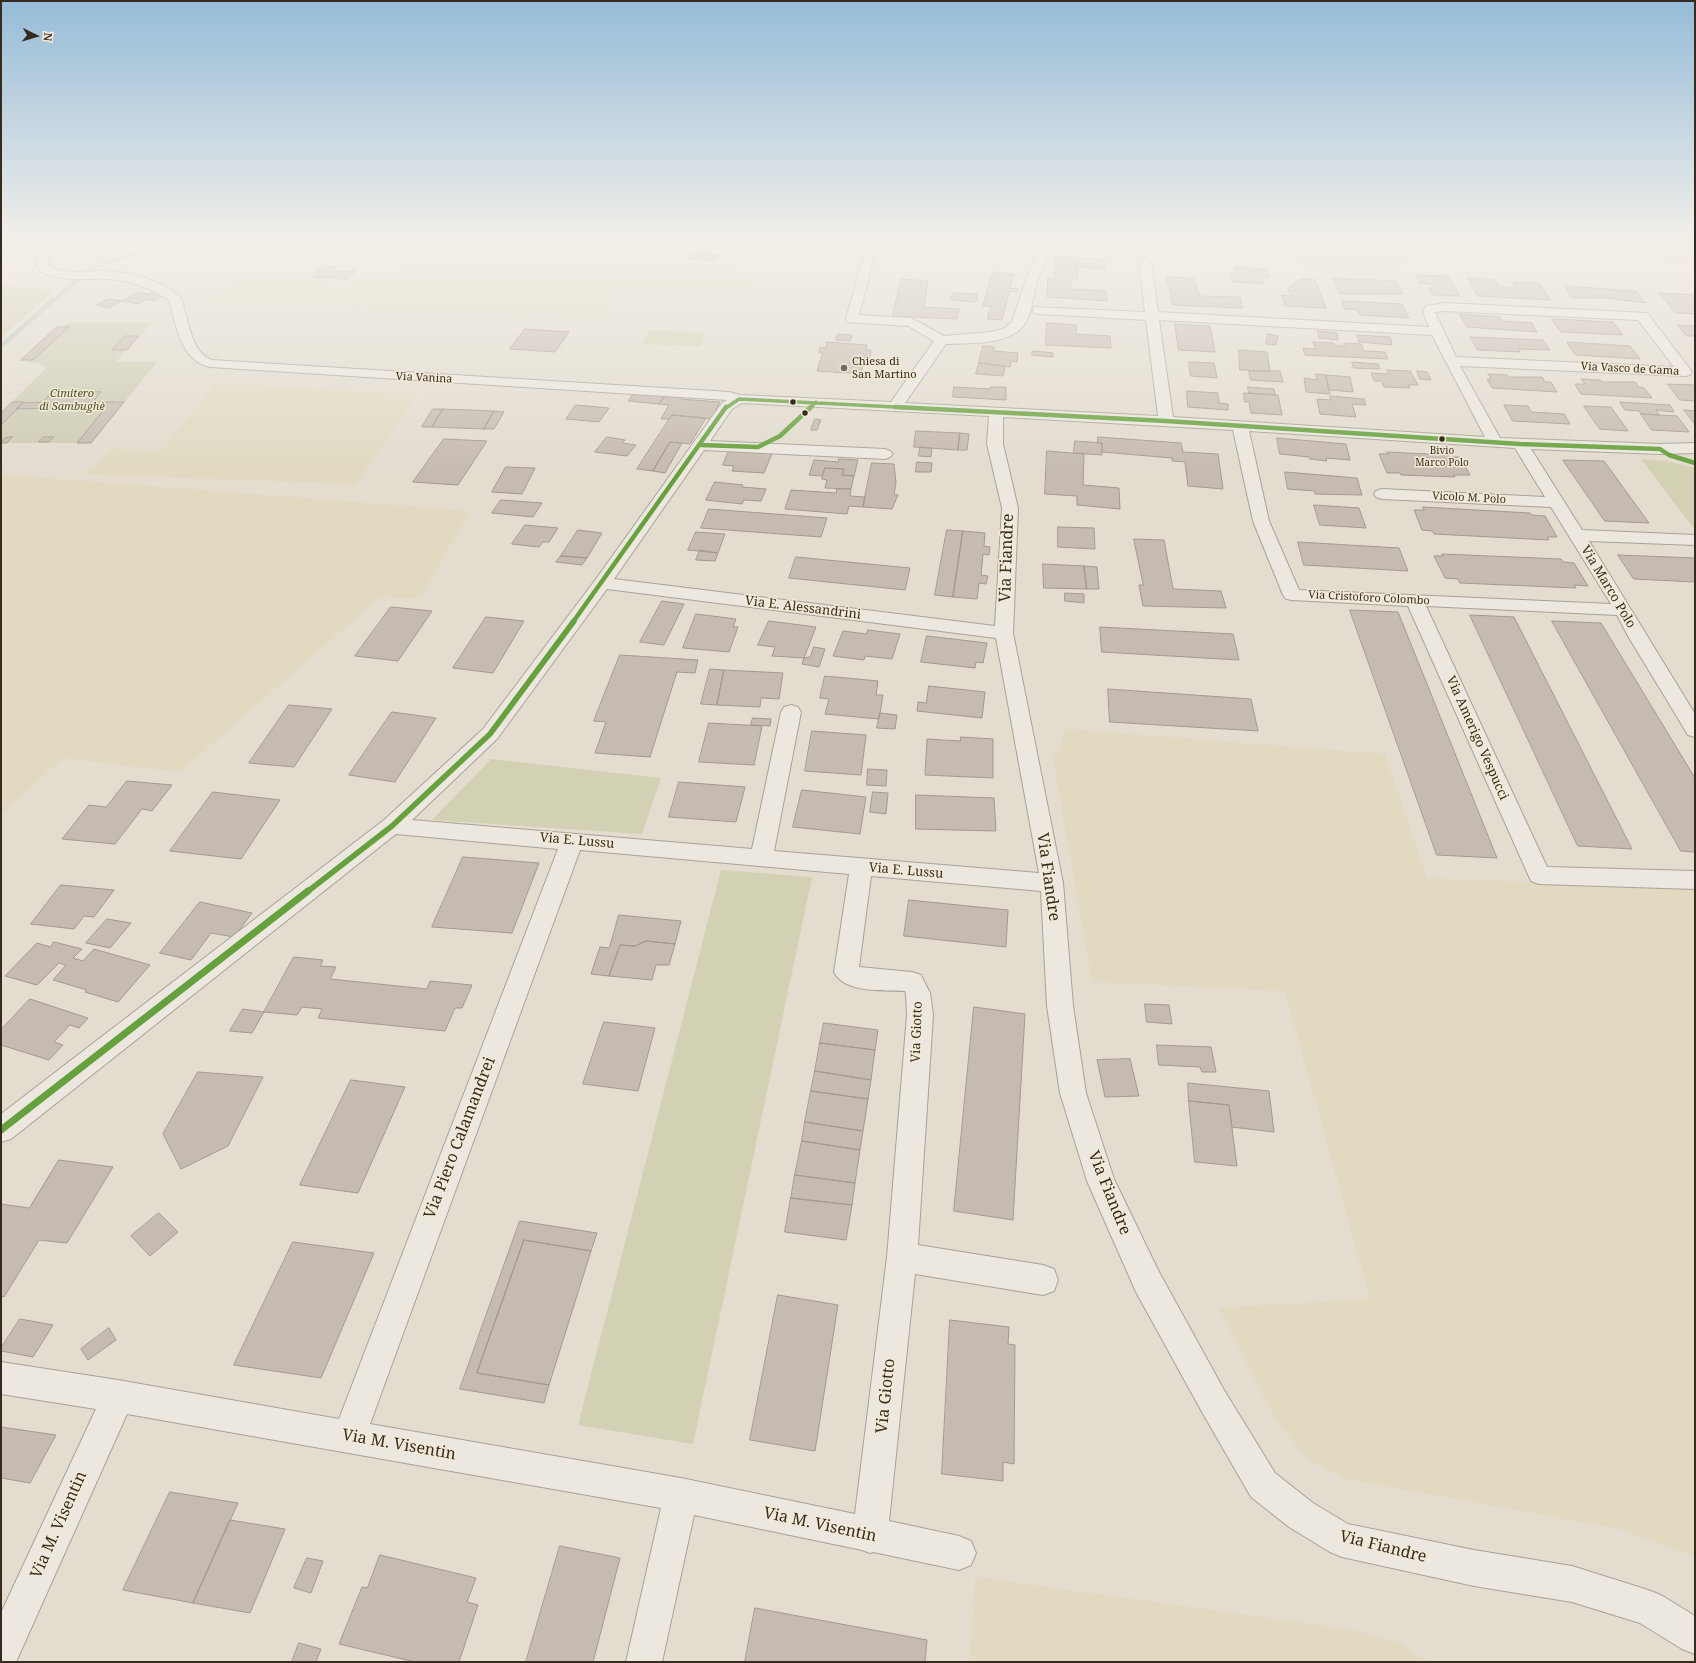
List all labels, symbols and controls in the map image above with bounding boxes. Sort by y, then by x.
north arrow [16,16,56,56]
text: N [41,32,56,42]
place label: Chiesa di San Martino [852,355,917,381]
street label: Via Vasco de Gama [1580,360,1680,378]
marker: Chiesa di San Martino [839,363,849,373]
street label: Via Vanina [395,370,453,386]
park label: Cimitero di Sambughè [39,387,105,413]
unlabelled marker [788,397,798,407]
unlabelled marker [800,408,810,418]
marker: Bivio Marco Polo [1437,434,1447,444]
place label: Bivio Marco Polo [1415,445,1469,468]
street label: Vicolo M. Polo [1432,489,1506,507]
street label: Via Fiandre [996,513,1018,603]
street label: Via Marco Polo [1577,543,1639,631]
street label: Via Cristoforo Colombo [1308,588,1430,608]
street label: Via E. Alessandrini [744,593,862,623]
street label: Via Amerigo Vespucci [1443,674,1511,802]
street label: Via E. Lussu [539,830,615,852]
street label: Via Fiandre [1032,832,1064,922]
street label: Via E. Lussu [868,860,944,882]
street label: Via Giotto [908,1001,926,1063]
street label: Via Piero Calamandrei [420,1054,500,1222]
street label: Via Fiandre [1083,1148,1135,1238]
street label: Via Giotto [873,1358,899,1434]
street label: Via M. Visentin [341,1426,457,1464]
street label: Via M. Visentin [27,1468,91,1582]
street label: Via M. Visentin [762,1504,878,1546]
street label: Via Fiandre [1338,1527,1428,1567]

